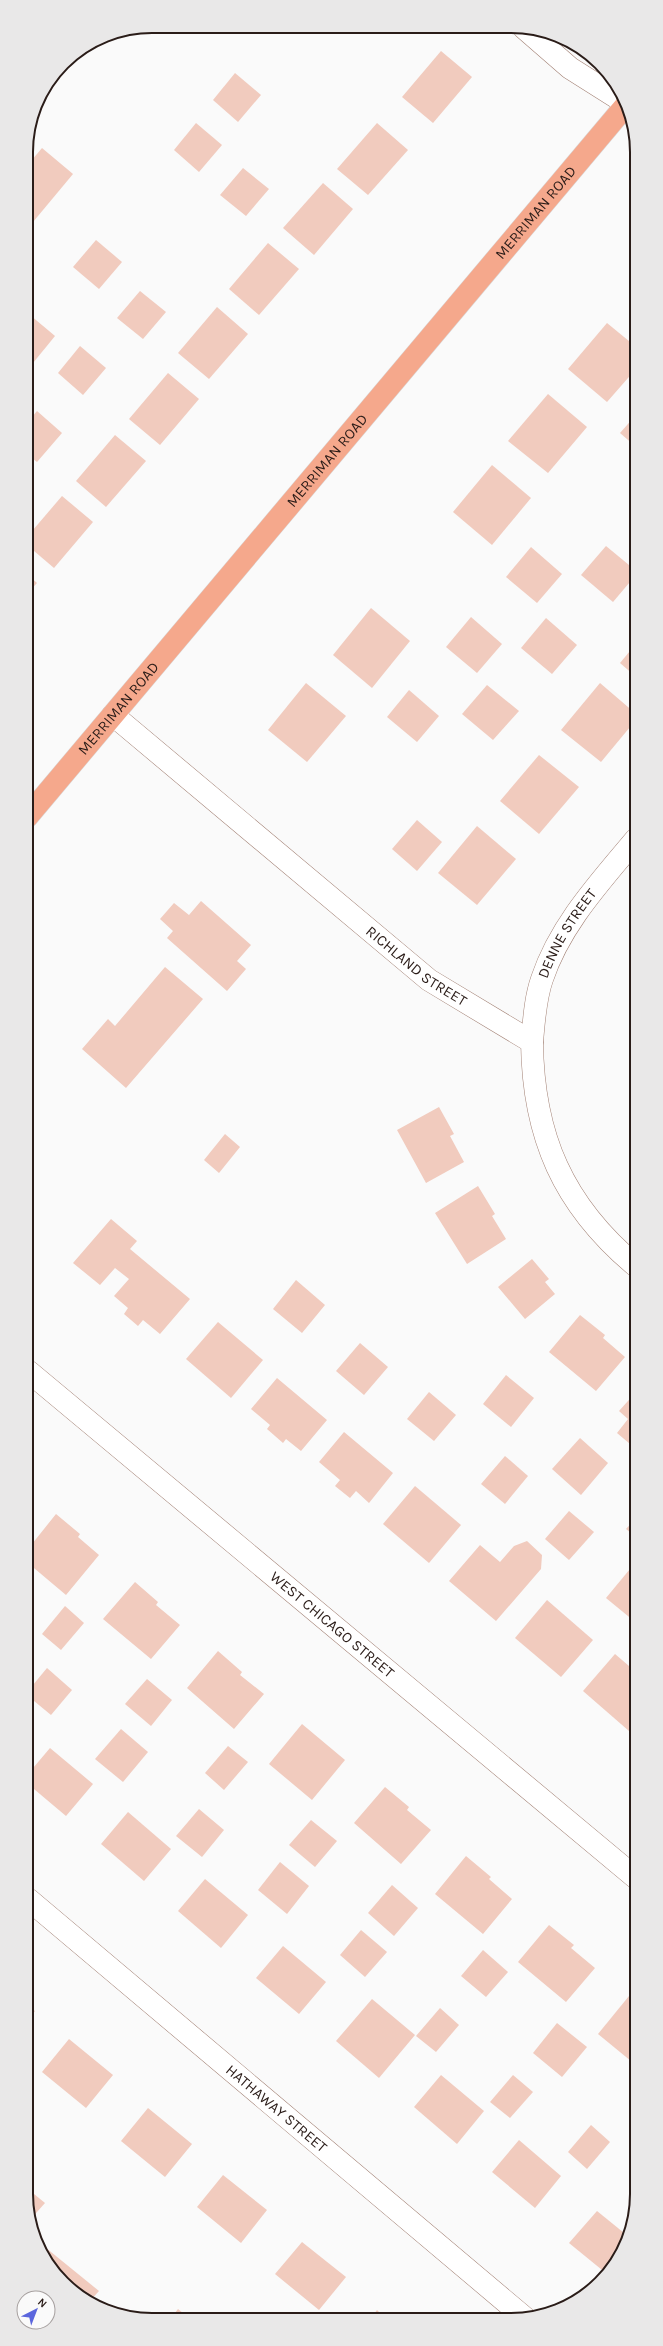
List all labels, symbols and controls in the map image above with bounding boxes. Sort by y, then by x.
street label: MERRIMAN ROAD [491,162,580,263]
street label: MERRIMAN ROAD [283,410,371,511]
street label: MERRIMAN ROAD [74,658,163,759]
street label: DENNE STREET [534,885,600,981]
street label: RICHLAND STREET [362,922,471,1010]
street label: WEST CHICAGO STREET [266,1568,398,1682]
street label: HATHAWAY STREET [222,2061,331,2157]
north arrow [16,2290,56,2330]
text: N [35,2295,50,2310]

